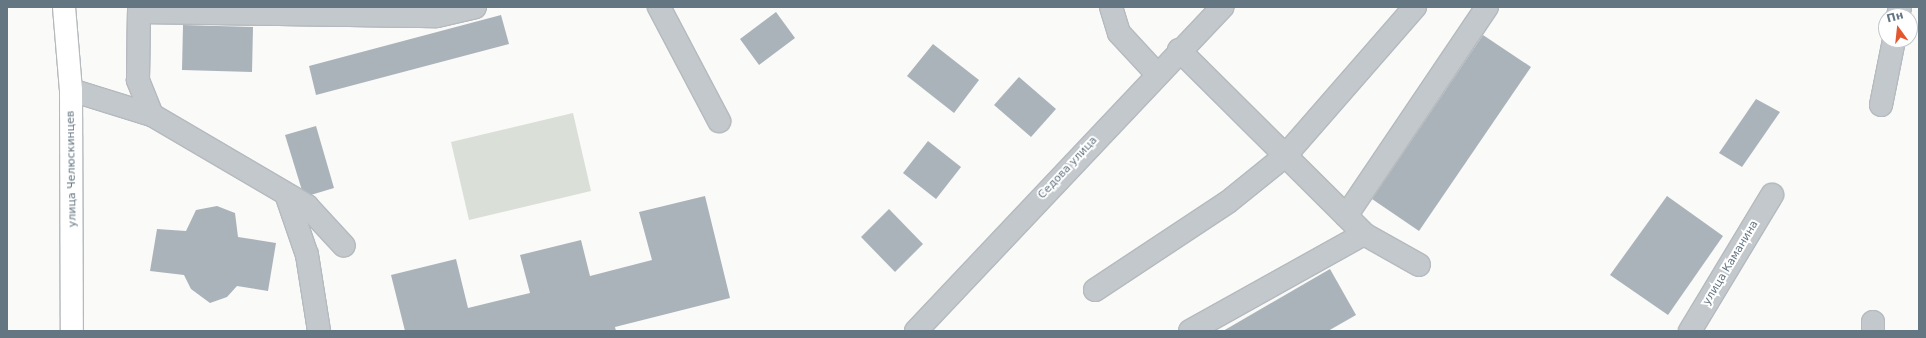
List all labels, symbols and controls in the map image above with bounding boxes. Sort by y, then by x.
north arrow [1878,8,1918,48]
text: Пн [1885,8,1905,25]
street label: улица Челюскинцев [64,111,80,227]
street label: Седова улица [1036,134,1100,202]
street label: улица Каманина [1701,218,1761,308]

